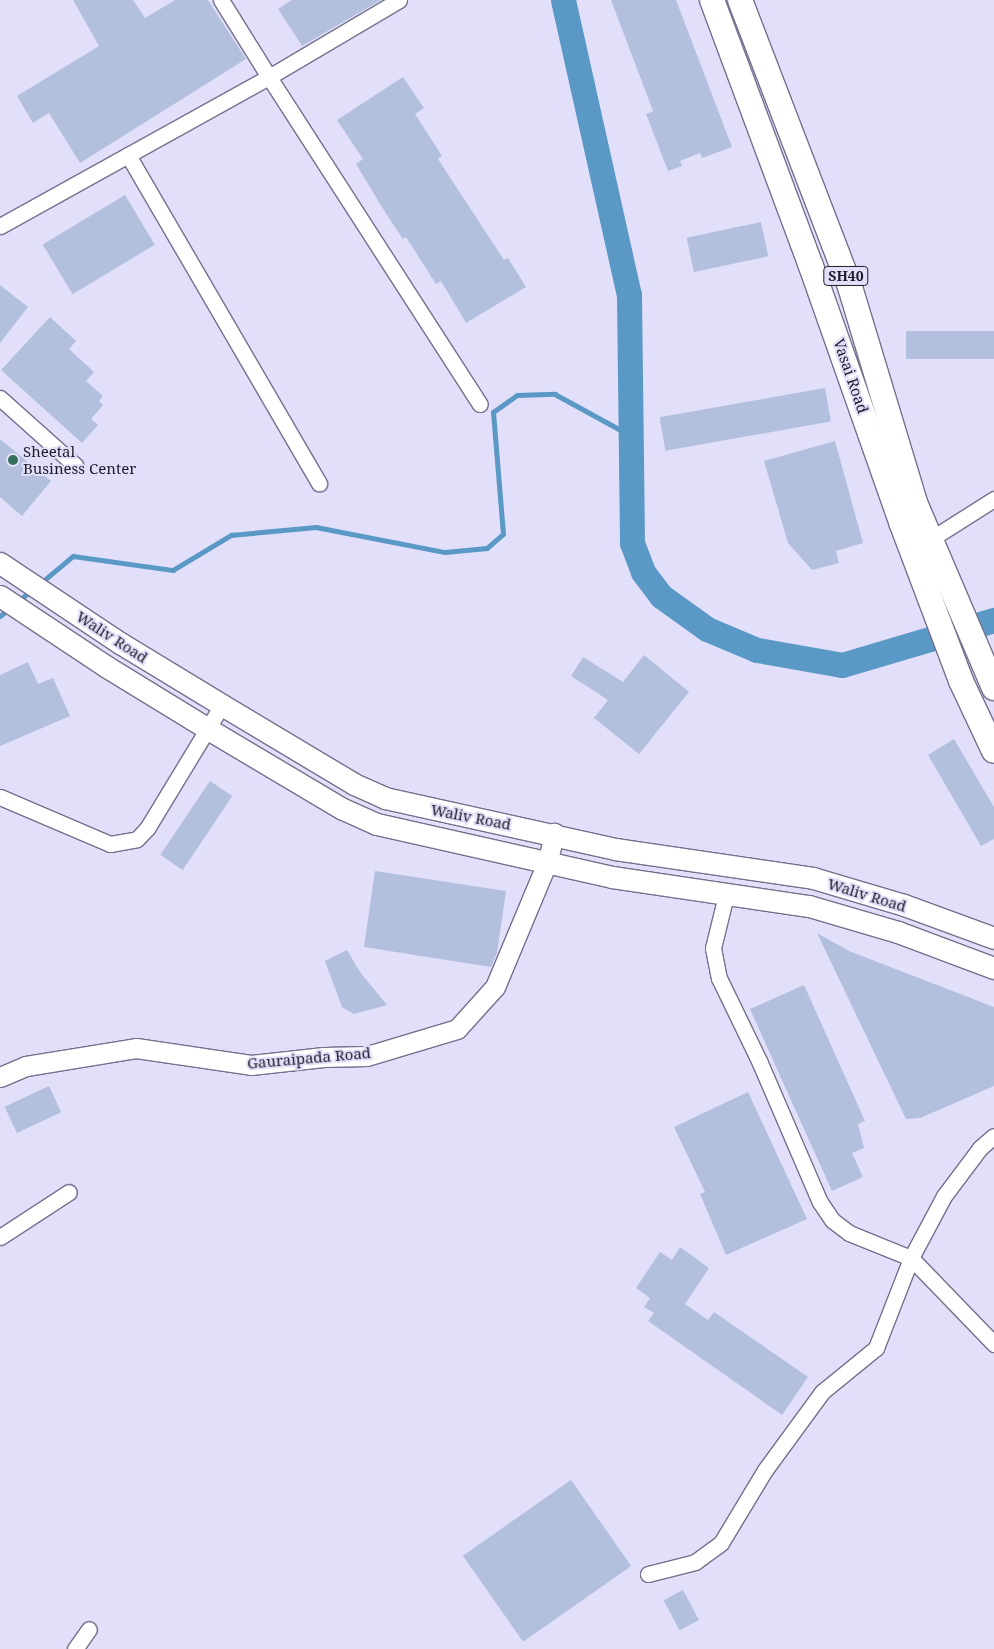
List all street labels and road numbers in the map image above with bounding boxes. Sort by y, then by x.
road number: SH40 [822,264,870,288]
street label: Vasai Road [830,336,872,416]
street label: Waliv Road [73,607,151,667]
street label: Waliv Road [429,800,513,834]
street label: Waliv Road [826,875,908,915]
street label: Gauraipada Road [246,1044,372,1072]

